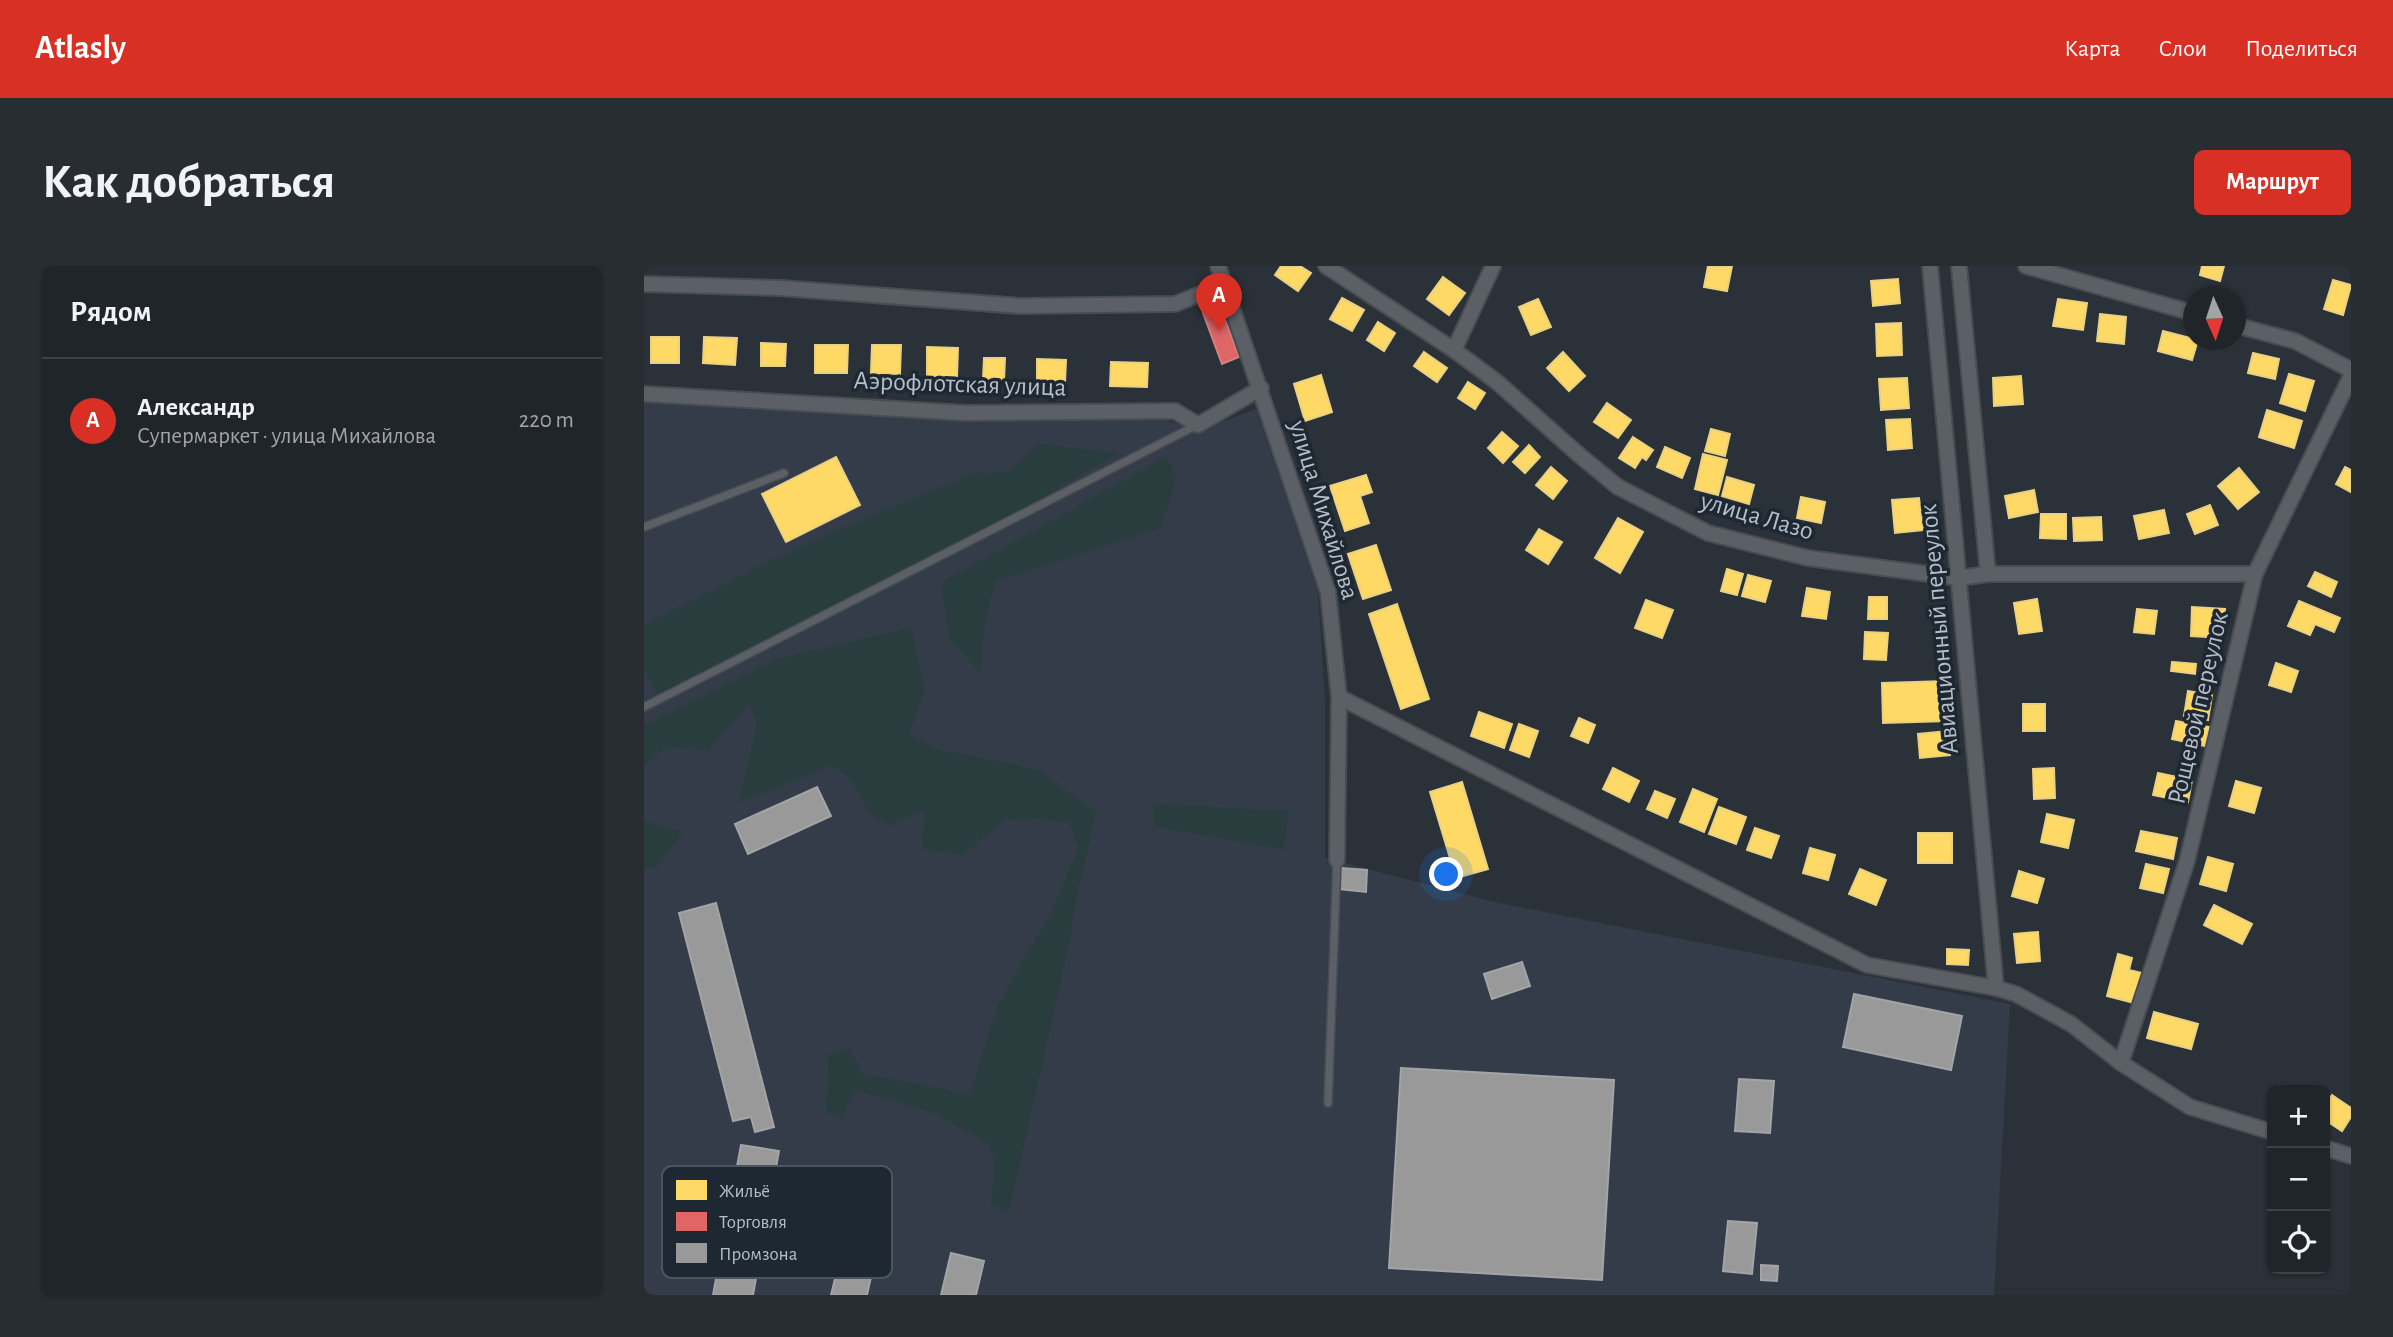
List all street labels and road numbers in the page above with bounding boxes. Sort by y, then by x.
street label: Аэрофлотская улица [853,367,1067,401]
street label: улица Михайлова [1284,416,1364,603]
street label: улица Лазо [1697,487,1816,544]
street label: Авиационный переулок [1915,503,1963,755]
street label: Рощевой переулок [2163,609,2233,807]

